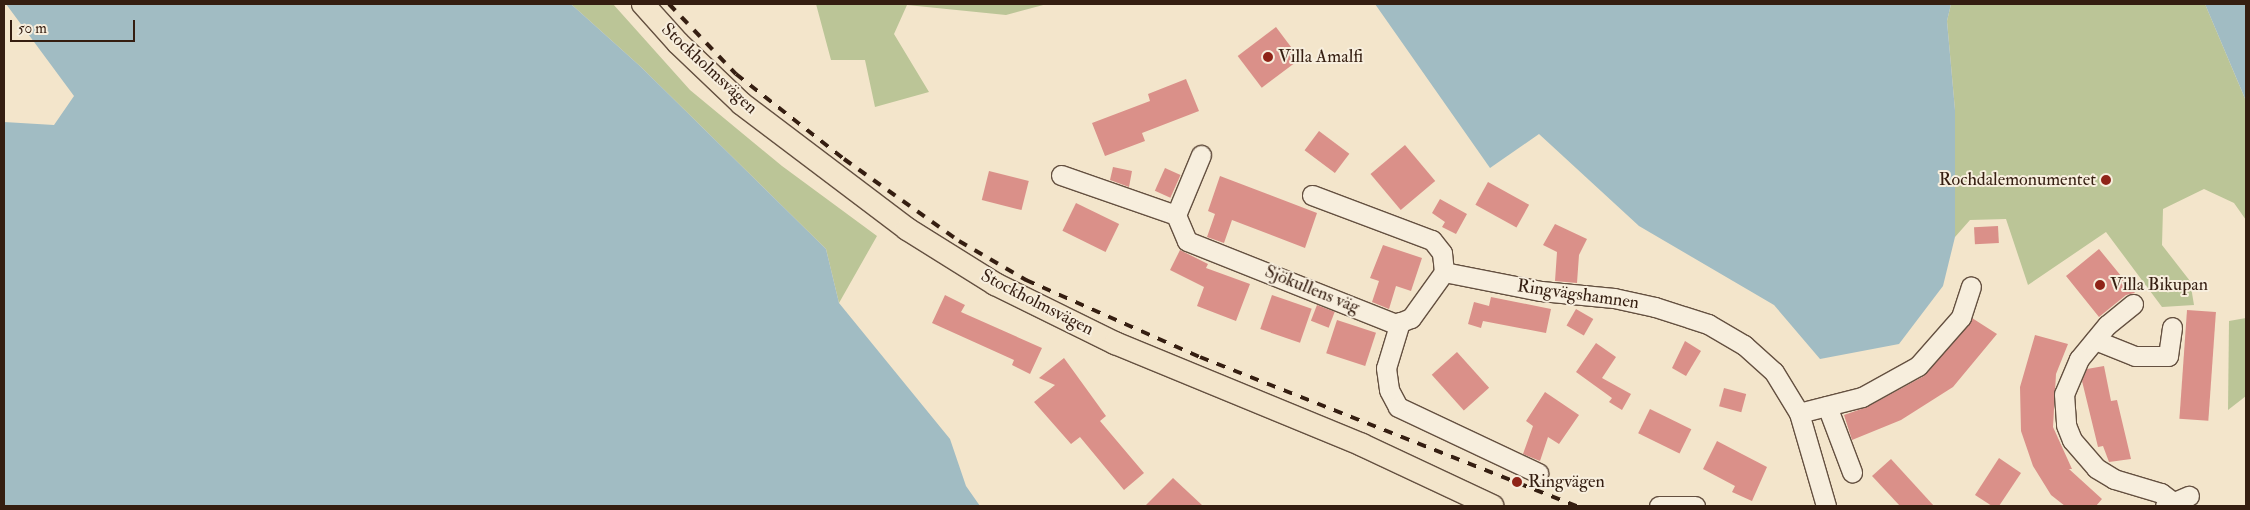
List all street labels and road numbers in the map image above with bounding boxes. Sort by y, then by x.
street label: Stockholmsvägen [656,19,762,119]
street label: Sjökullens väg [1261,261,1363,319]
street label: Stockholmsvägen [977,265,1097,341]
street label: Ringvägshamnen [1516,276,1640,314]

